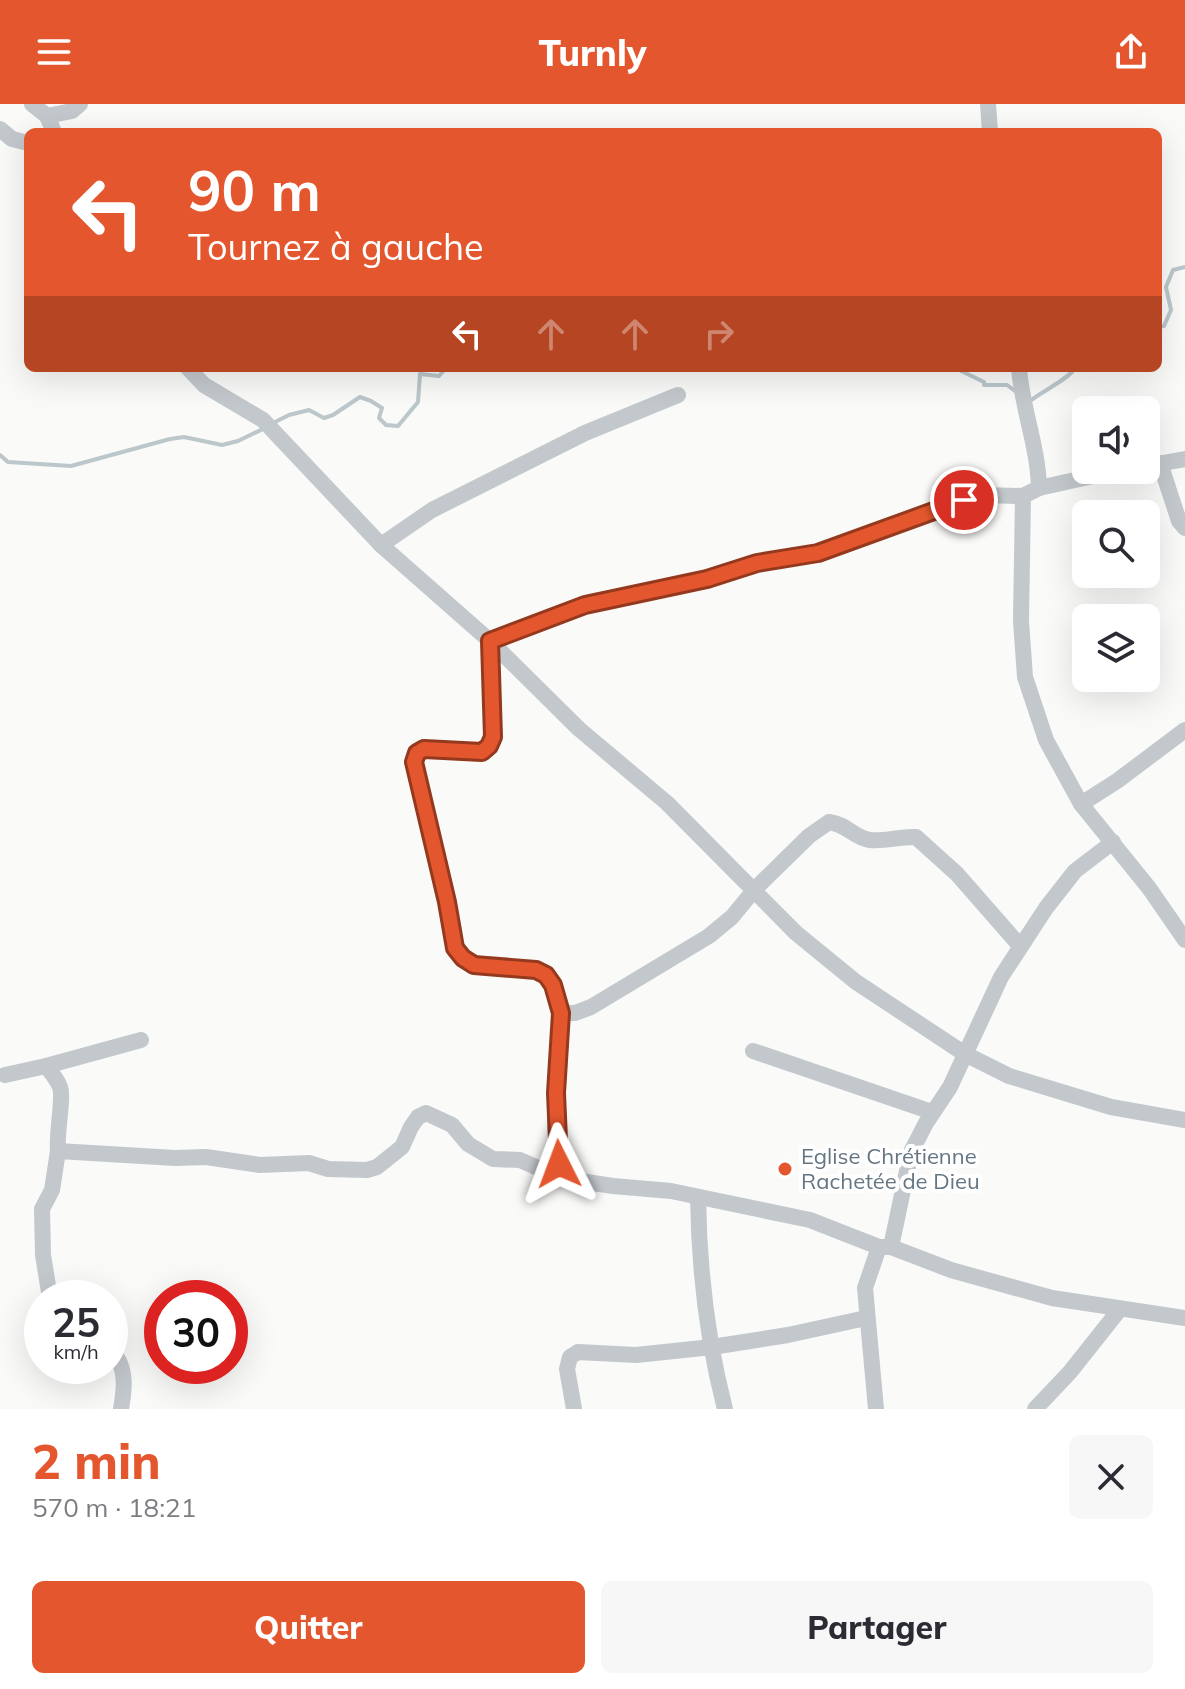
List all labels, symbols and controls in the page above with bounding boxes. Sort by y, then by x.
icon: menu [32,30,76,74]
text: Turnly [538,30,647,75]
icon: share [1109,30,1153,74]
text: 90 m [188,155,321,225]
icon: left [56,160,160,264]
text: Tournez à gauche [188,224,484,269]
icon: left [445,312,489,356]
icon: ahead [529,312,573,356]
icon: ahead [613,312,657,356]
icon: right [697,312,741,356]
map controls [1072,396,1160,692]
button: sound [1072,396,1160,484]
pin [930,466,998,534]
icon: arrive [942,478,986,522]
button: search [1072,500,1160,588]
button: layers [1072,604,1160,692]
position arrow [517,1122,601,1206]
place label: Eglise Chrétienne Rachetée de Dieu [801,1142,980,1195]
marker: Eglise Chrétienne Rachetée de Dieu [776,1160,794,1178]
speed limit sign: 30 [144,1280,248,1384]
text: 25 [52,1297,100,1347]
text: km/h [53,1339,99,1364]
text: 2 min [32,1431,161,1491]
button: close [1069,1435,1153,1519]
text: 570 m · 18:21 [32,1491,196,1524]
button: Quitter [32,1581,585,1673]
button: Partager [601,1581,1153,1673]

